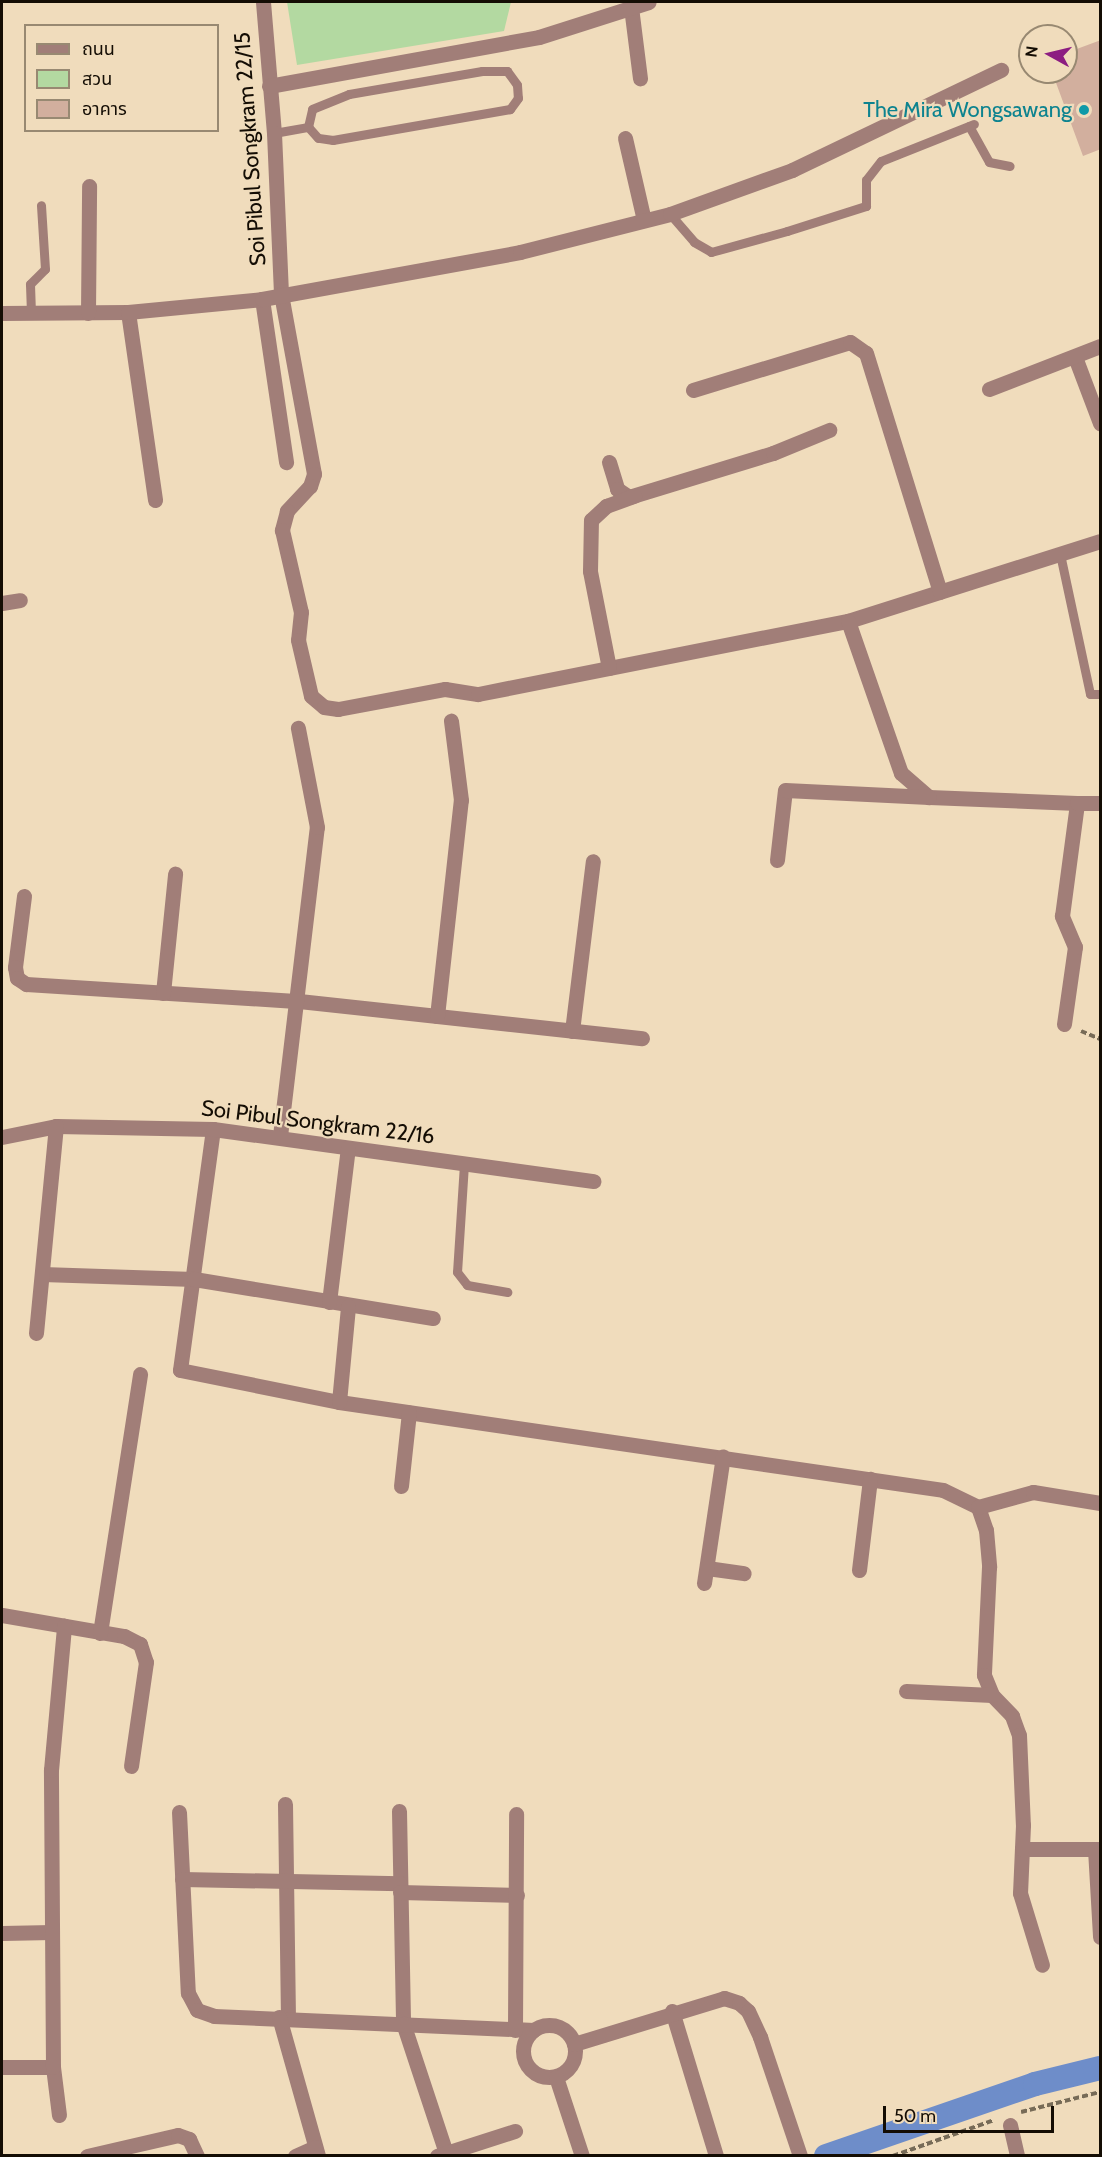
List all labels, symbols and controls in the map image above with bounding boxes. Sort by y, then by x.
legend [24,24,219,132]
north arrow [1018,24,1078,84]
street label: Soi Pibul Songkram 22/15 [229,31,271,267]
text: ถนน [82,38,115,60]
text: N [1021,45,1042,59]
text: สวน [82,68,112,90]
place label: The Mira Wongsawang [863,97,1072,123]
text: อาคาร [82,98,127,120]
marker: The Mira Wongsawang [1077,103,1091,117]
street label: Soi Pibul Songkram 22/16 [200,1095,436,1149]
scale bar [886,2094,1057,2132]
text: 50 m [894,2105,936,2127]

